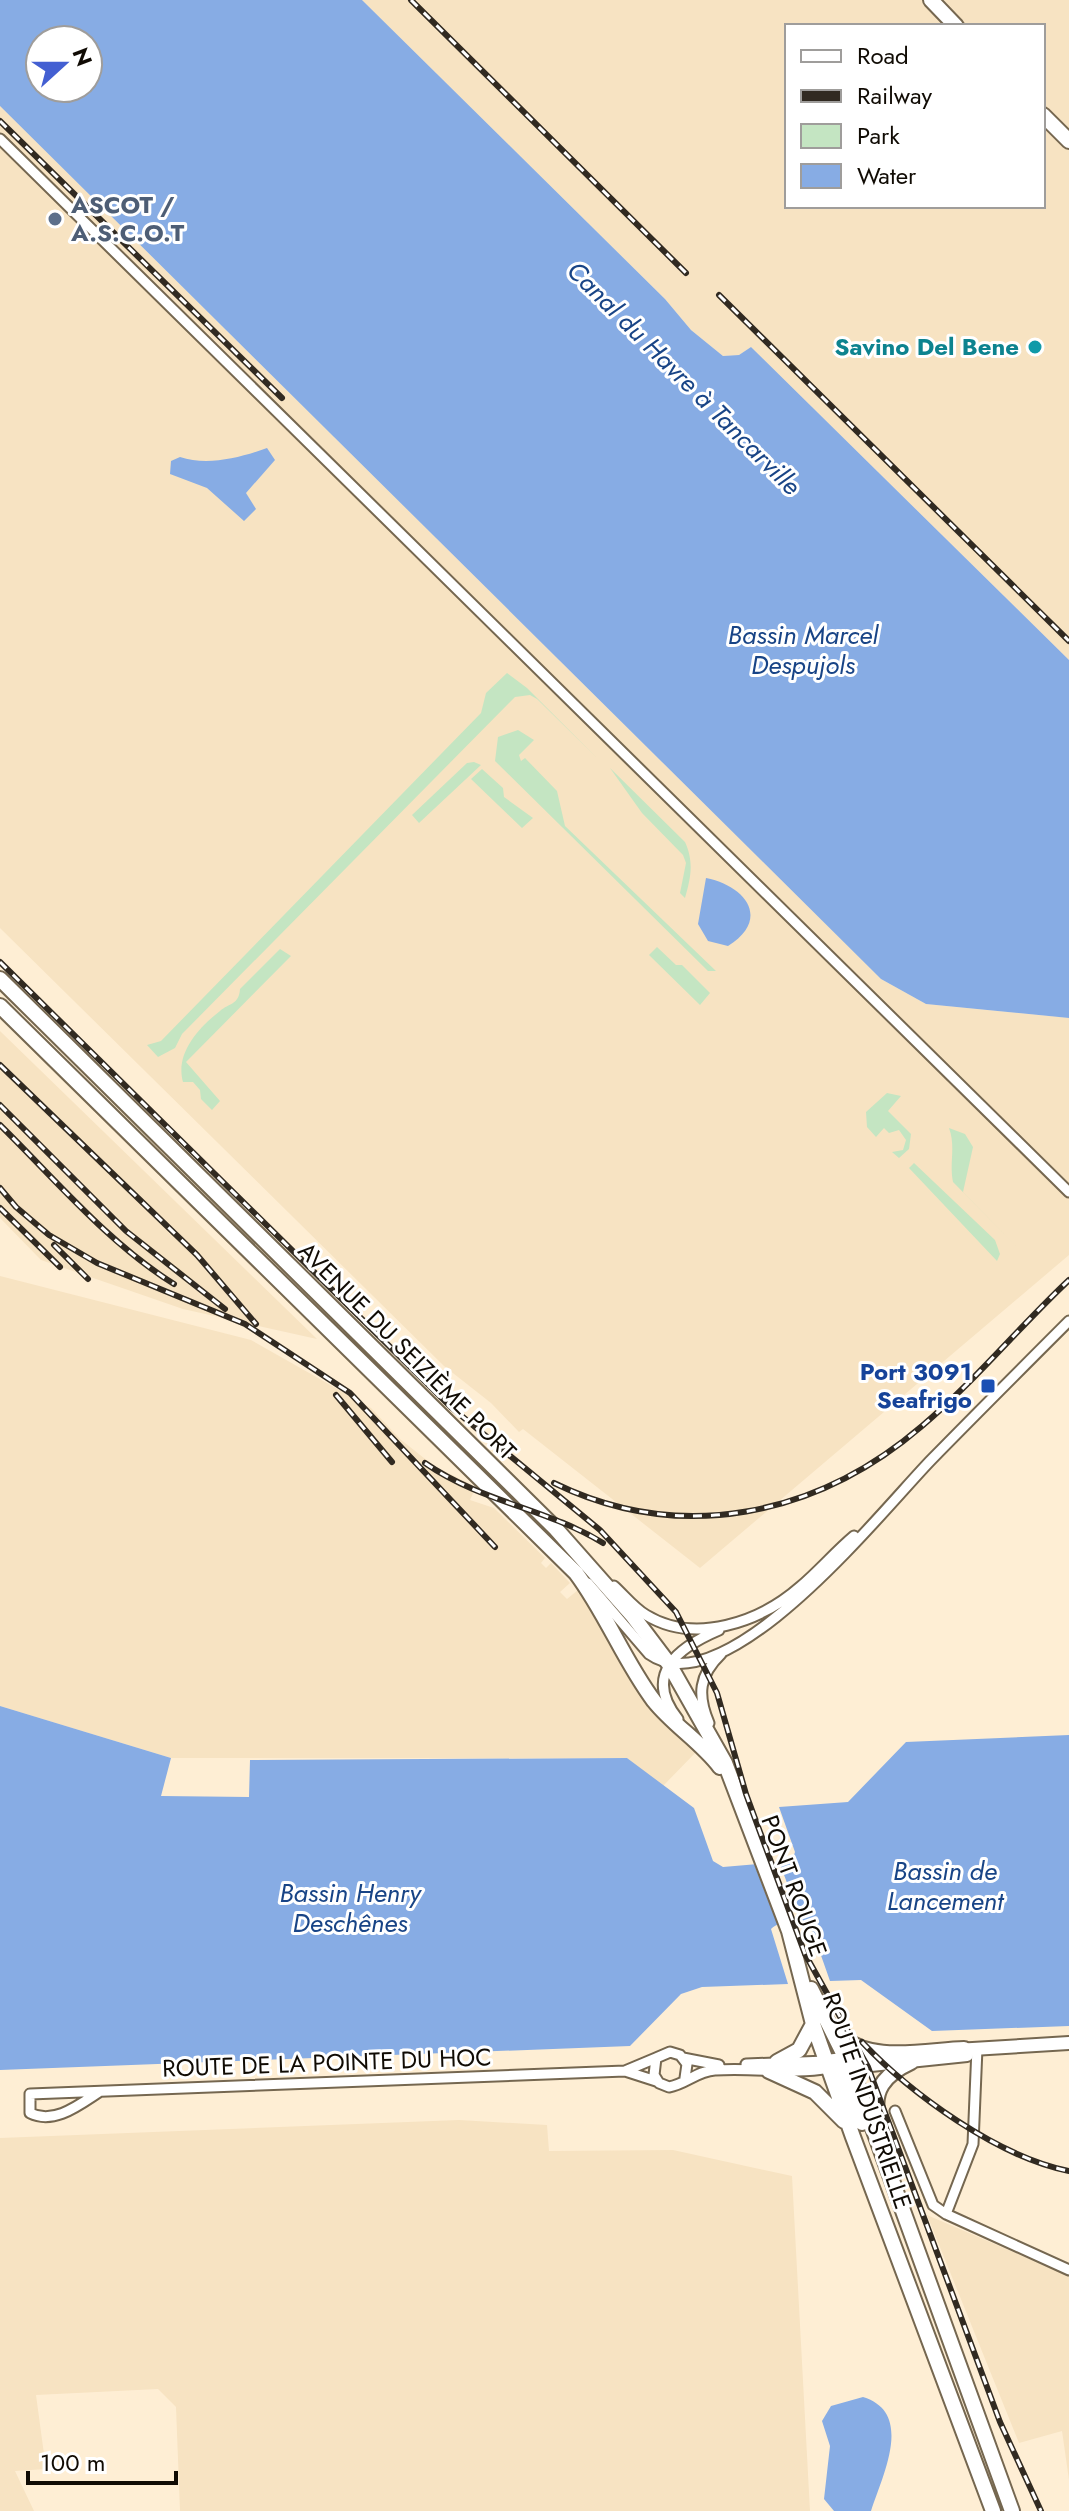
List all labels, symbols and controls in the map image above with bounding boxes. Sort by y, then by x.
north arrow [24,24,104,104]
legend [785,24,1045,208]
text: Road [857,38,909,73]
text: N [65,43,101,71]
text: Railway [857,78,932,113]
text: Park [857,118,900,153]
text: Water [857,158,917,193]
place label: ASCOT / A.S.C.O.T [70,187,185,250]
marker: ASCOT / A.S.C.O.T [46,210,64,228]
water label: Canal du Havre à Tancarville [558,252,810,504]
place label: Savino Del Bene [834,329,1019,364]
marker: Savino Del Bene [1026,338,1044,356]
water label: Bassin Marcel Despujols [728,616,879,684]
street label: AVENUE DU SEIZIÈME PORT [290,1234,524,1468]
place label: Port 3091 Seafrigo [860,1354,972,1417]
marker: Port 3091 Seafrigo [979,1377,997,1395]
street label: PONT ROUGE [753,1810,836,1961]
water label: Bassin de Lancement [887,1852,1005,1920]
water label: Bassin Henry Deschênes [279,1874,423,1942]
street label: ROUTE INDUSTRIELLE [814,1988,921,2214]
street label: ROUTE DE LA POINTE DU HOC [162,2039,492,2086]
scale bar [28,2435,176,2485]
text: 100 m [40,2445,106,2480]

